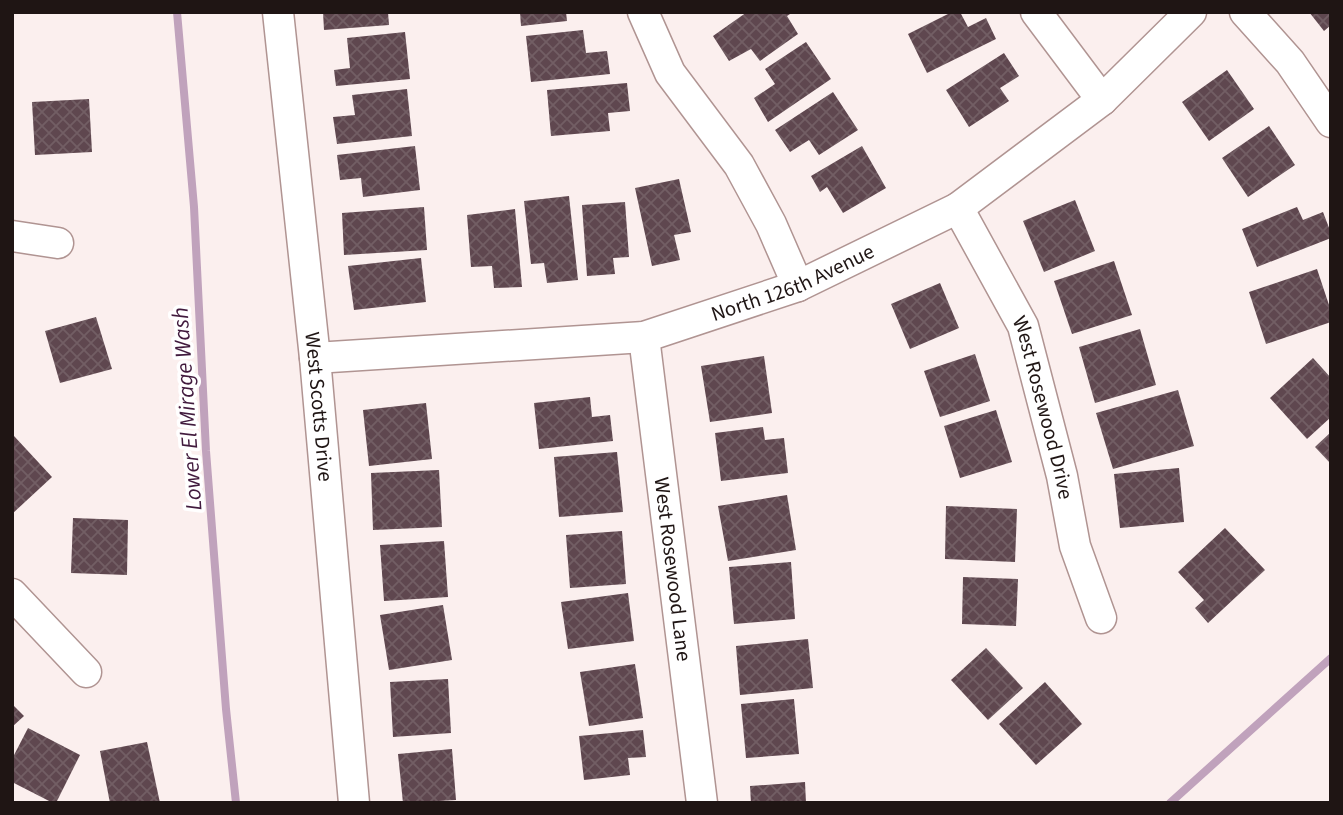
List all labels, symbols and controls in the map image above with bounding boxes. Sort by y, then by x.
street label: North 126th Avenue [707,236,879,329]
water label: Lower El Mirage Wash [163,306,211,512]
street label: West Rosewood Drive [1005,310,1081,502]
street label: West Scotts Drive [297,330,341,483]
street label: West Rosewood Lane [647,475,699,663]

